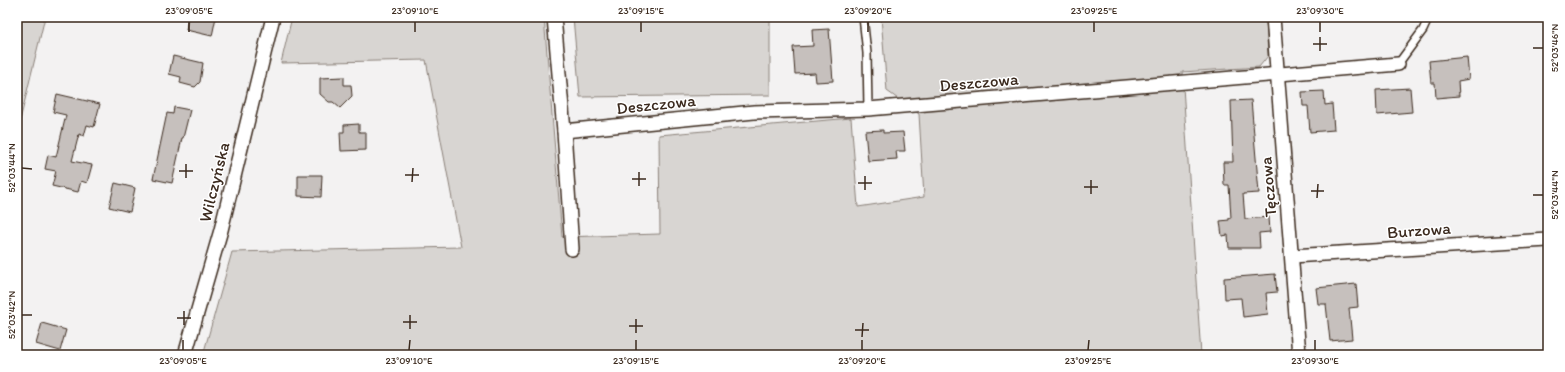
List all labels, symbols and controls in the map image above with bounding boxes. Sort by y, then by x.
text: 23°09'05"E [165,4,213,17]
text: 23°09'10"E [392,4,439,17]
text: 23°09'15"E [618,4,664,17]
text: 23°09'20"E [844,4,892,17]
text: 23°09'25"E [1071,4,1118,17]
text: 23°09'30"E [1296,4,1344,17]
text: 52°03'46"N [1548,23,1561,72]
street label: Deszczowa [938,69,1020,95]
street label: Deszczowa [615,90,697,118]
street label: Wilczyńska [194,140,234,224]
text: 52°03'44"N [5,143,18,193]
street label: Tęczowa [1255,156,1281,218]
text: 52°03'44"N [1548,170,1561,220]
street label: Burzowa [1386,218,1452,242]
text: 52°03'42"N [5,290,18,339]
text: 23°09'05"E [159,354,207,367]
text: 23°09'10"E [386,354,433,367]
text: 23°09'15"E [613,354,659,367]
text: 23°09'20"E [838,354,886,367]
text: 23°09'25"E [1065,354,1112,367]
text: 23°09'30"E [1291,354,1339,367]

